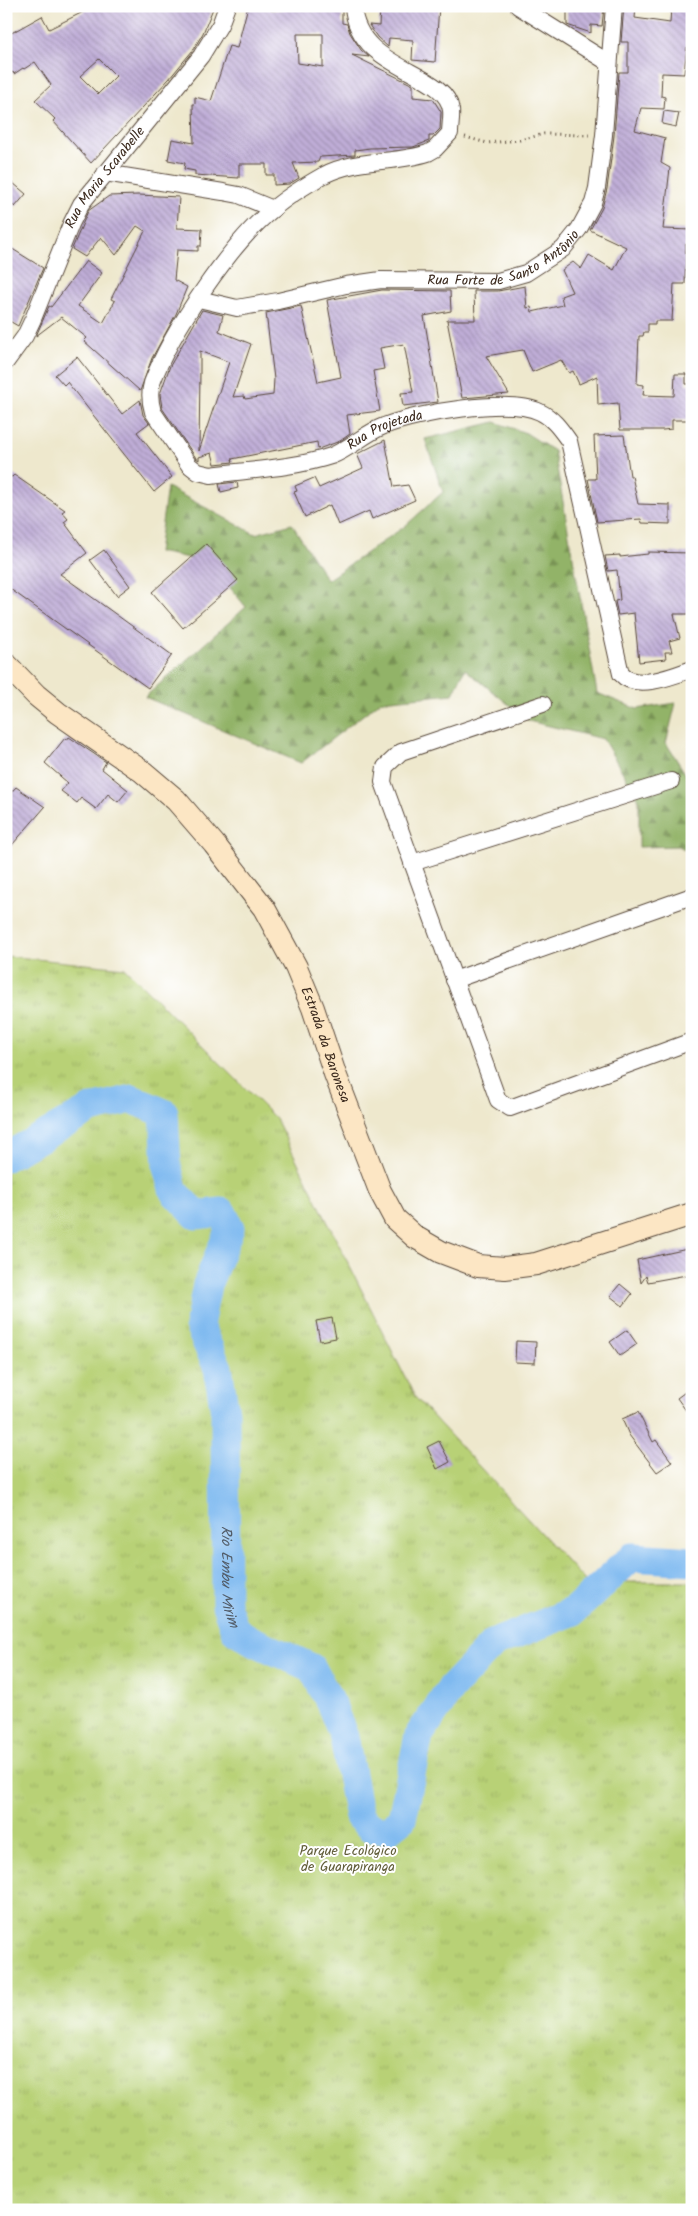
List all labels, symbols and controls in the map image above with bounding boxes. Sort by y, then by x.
street label: Rua Maria Scarabelle [59,121,151,232]
street label: Rua Forte de Santo Antônio [427,225,585,292]
street label: Rua Projetada [342,404,425,456]
street label: Estrada da Baronesa [294,983,356,1106]
water label: Rio Embu Mirim [214,1526,246,1633]
park label: Parque Ecológico de Guarapiranga [299,1840,397,1878]

